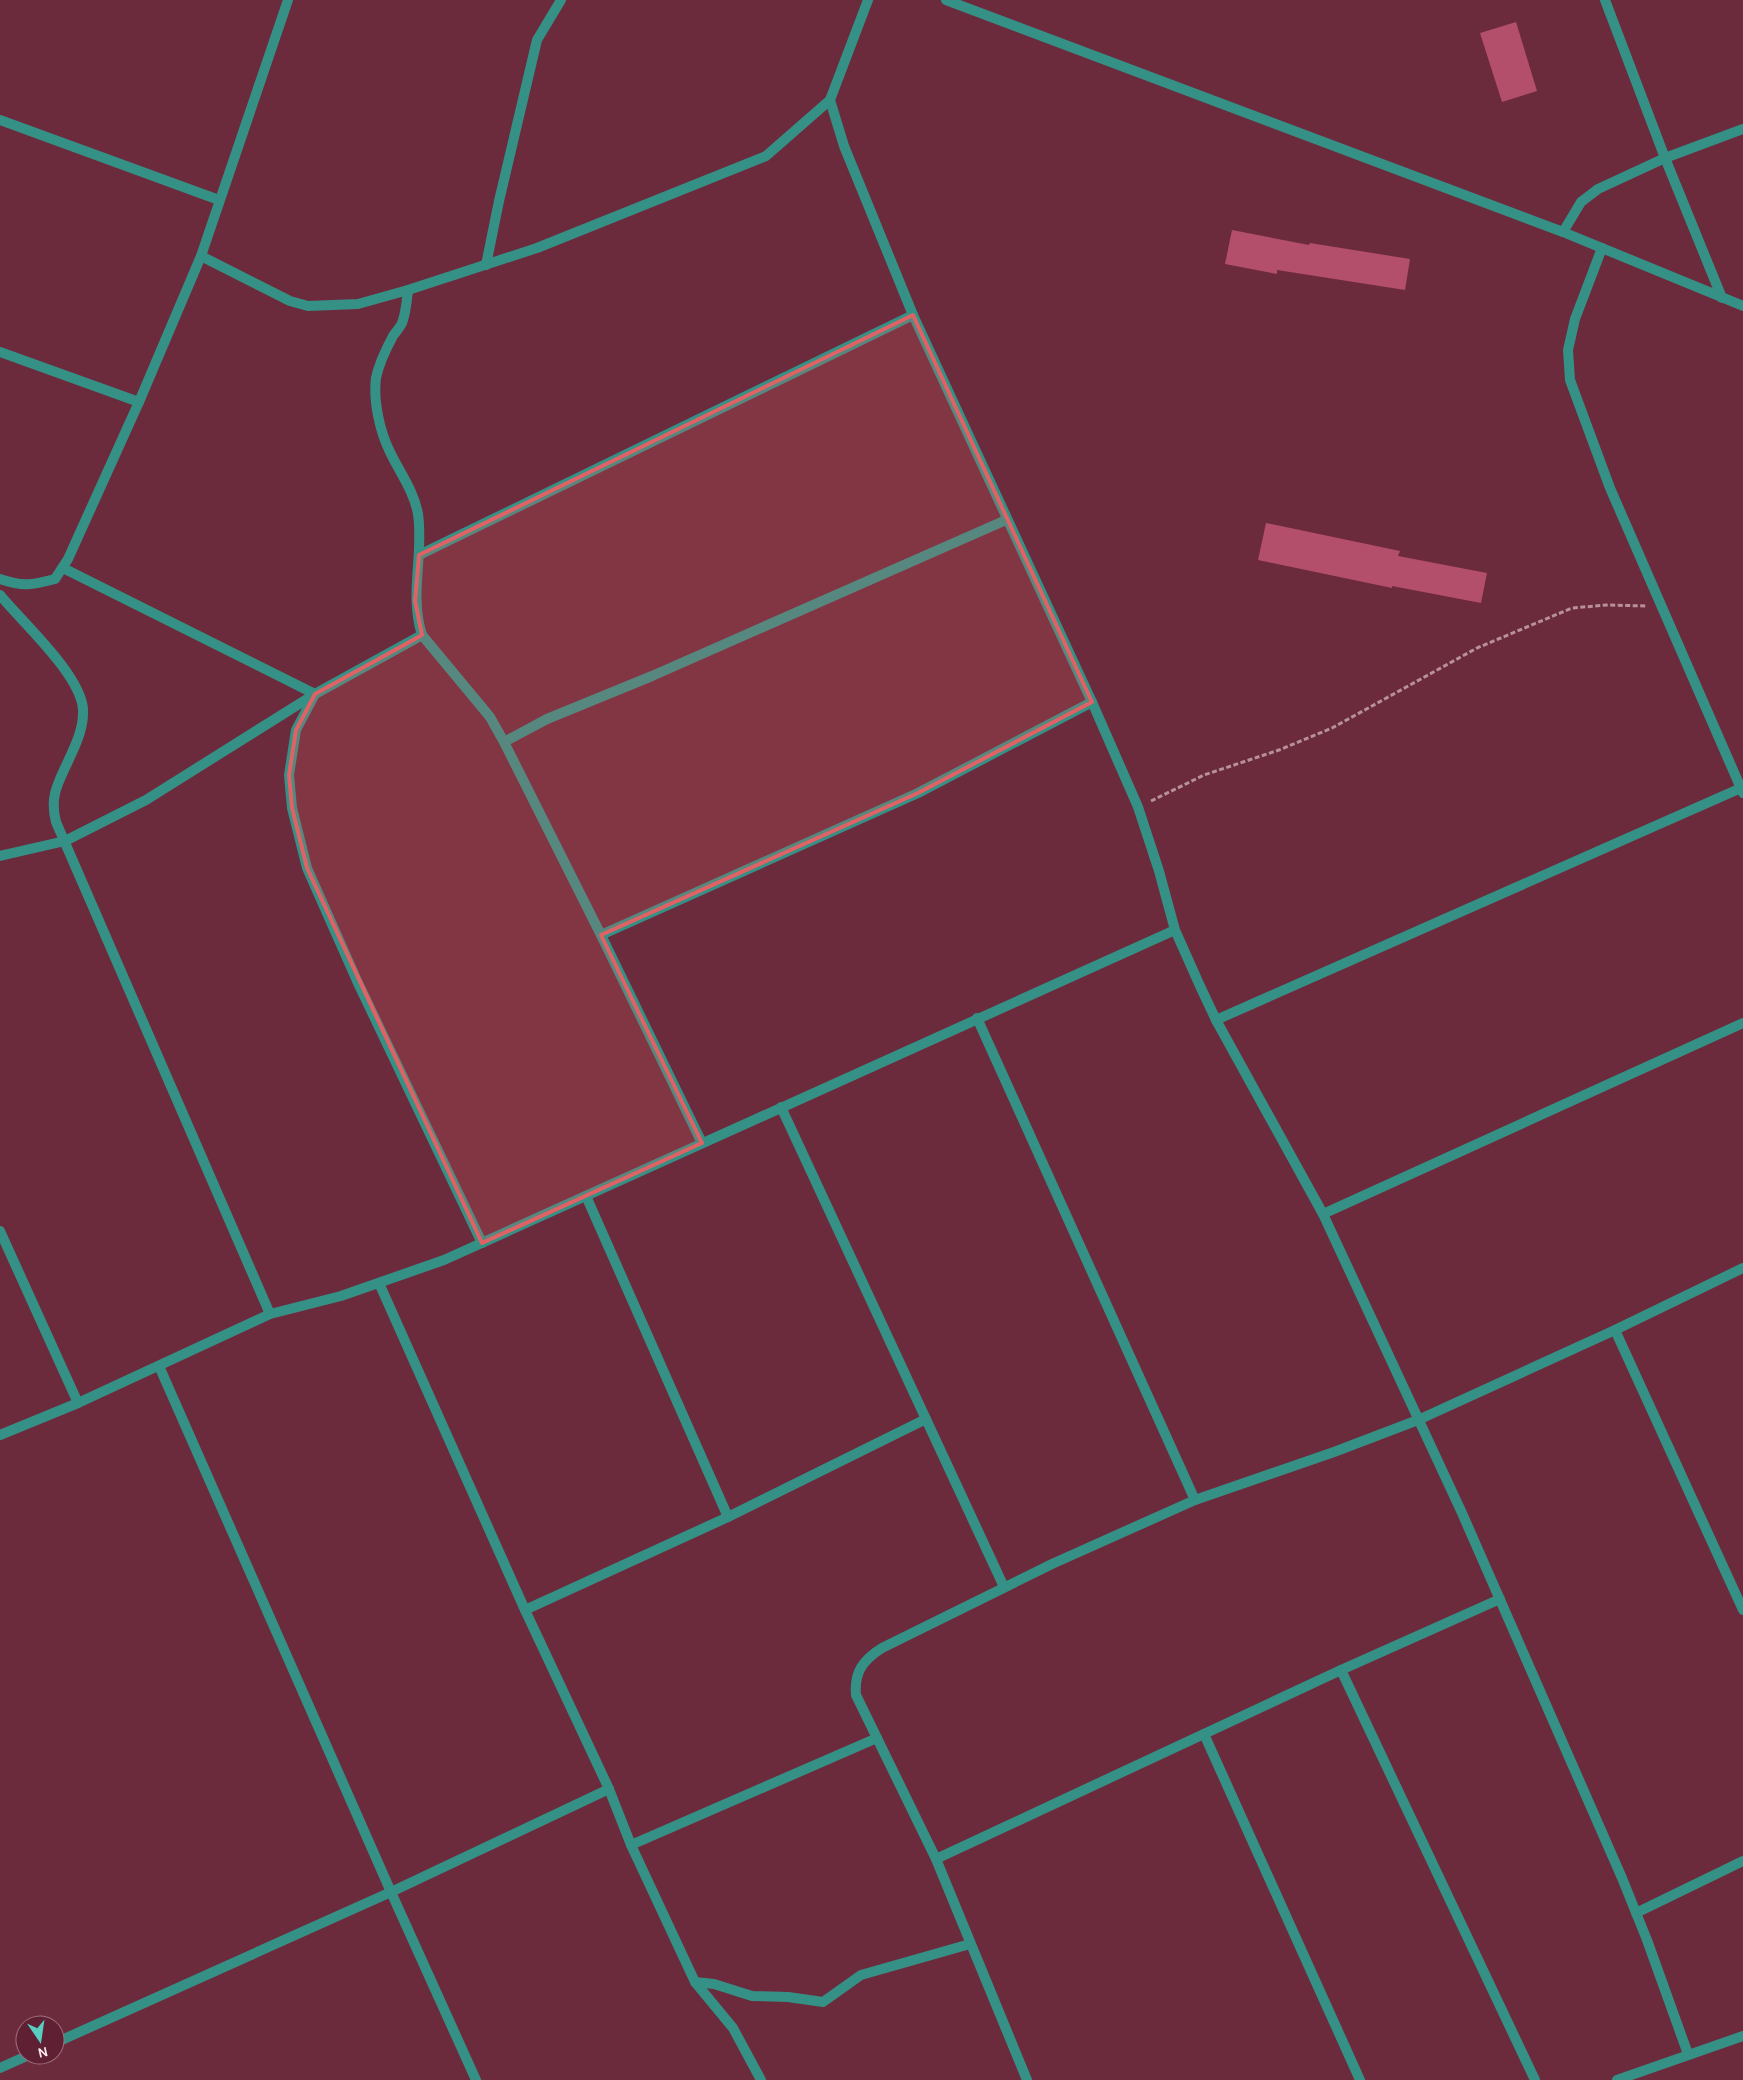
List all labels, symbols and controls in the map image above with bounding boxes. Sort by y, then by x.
north arrow [15,2015,65,2065]
text: N [36,2043,50,2062]

